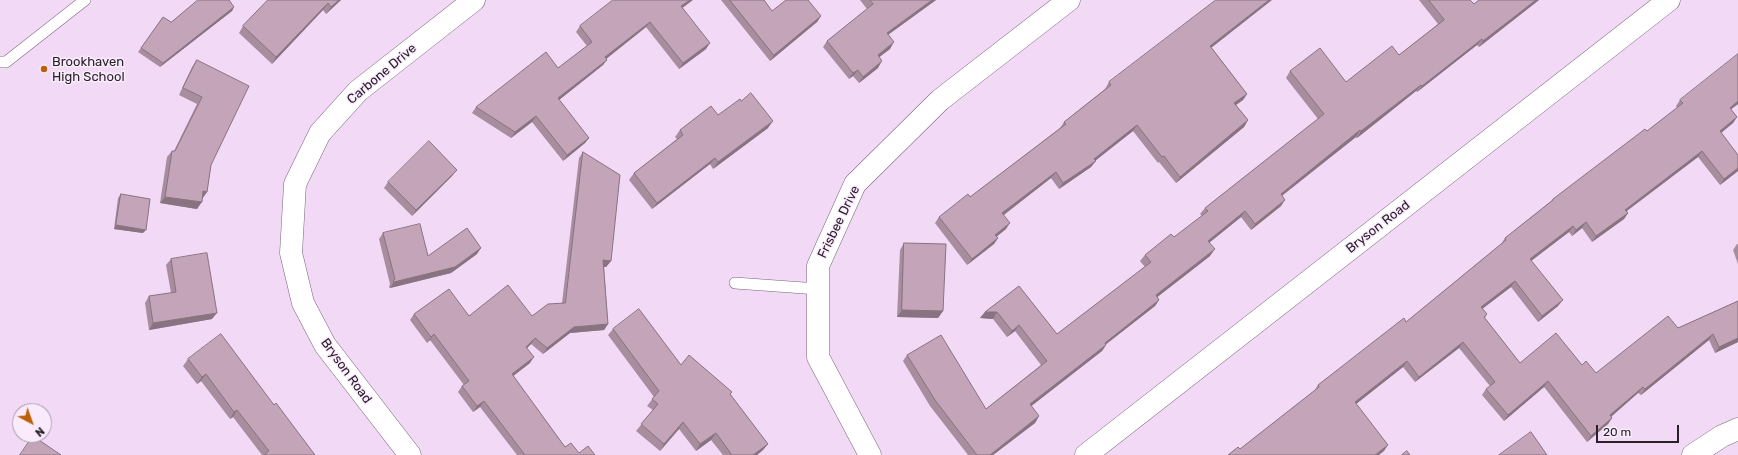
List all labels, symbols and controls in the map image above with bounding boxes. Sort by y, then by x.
street label: Carbone Drive [344,41,420,107]
place label: Brookhaven High School [52,54,125,85]
marker: Brookhaven High School [39,64,49,74]
street label: Frisbee Drive [815,183,863,261]
street label: Bryson Road [1343,197,1413,257]
street label: Bryson Road [317,335,375,407]
north arrow [12,403,52,443]
scale bar [1598,417,1681,443]
text: N [32,424,47,439]
text: 20 m [1603,425,1631,439]

